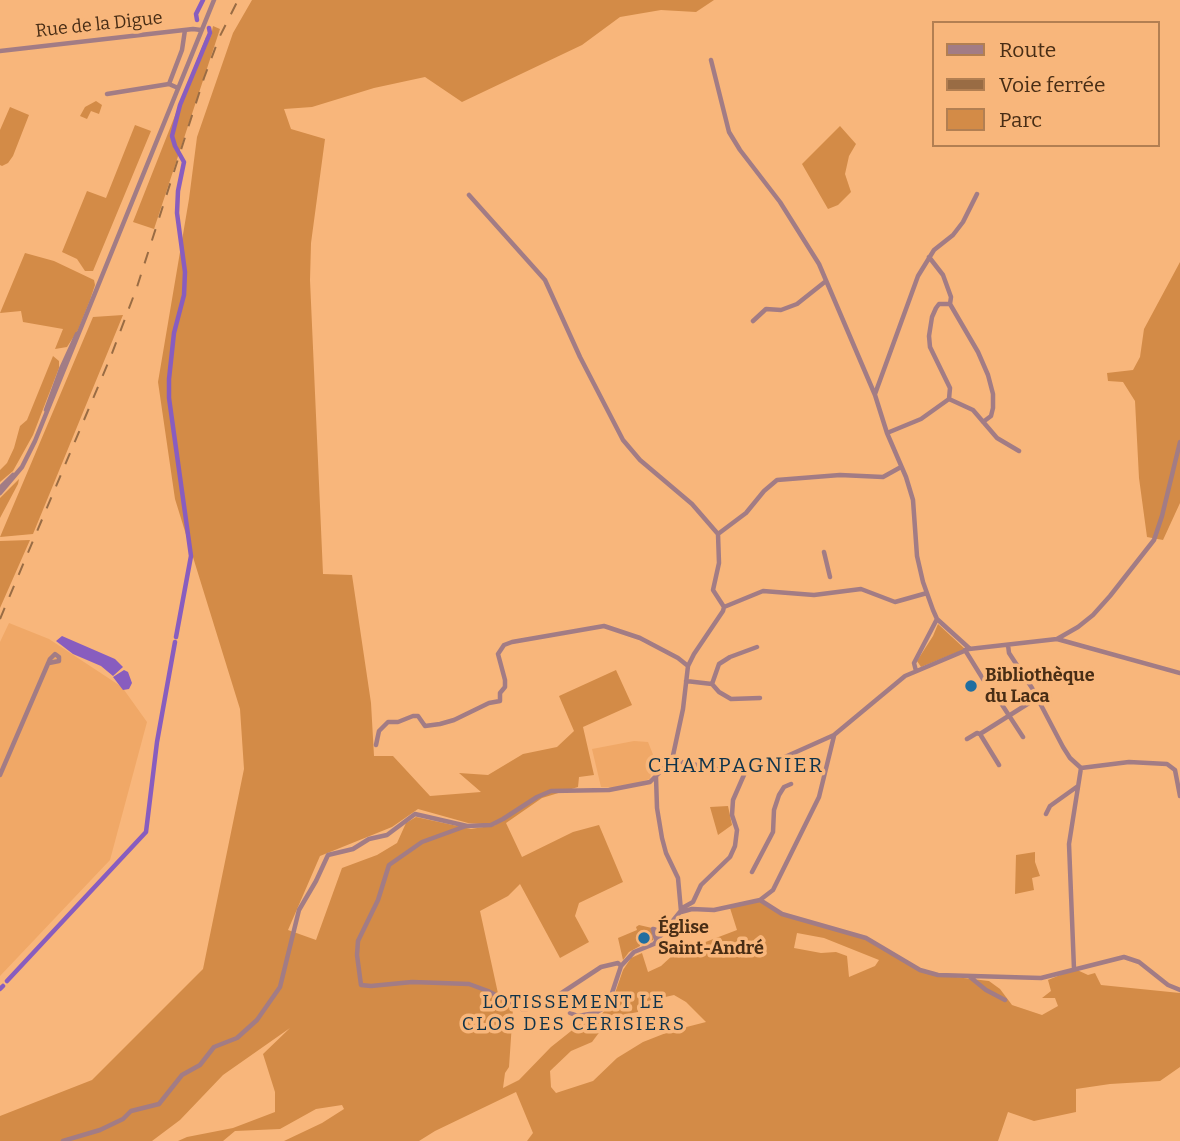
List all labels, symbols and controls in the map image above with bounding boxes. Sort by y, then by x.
street label: Rue de la Digue [34,8,164,42]
legend [932,21,1159,147]
text: Route [999,37,1056,63]
text: Voie ferrée [999,72,1105,98]
text: Parc [999,107,1042,133]
place label: Bibliothèque du Laca [985,665,1095,708]
marker: Bibliothèque du Laca [963,678,979,694]
district label: CHAMPAGNIER [649,753,823,779]
place label: Église Saint-André [658,917,764,960]
marker: Église Saint-André [636,930,652,946]
district label: LOTISSEMENT LE CLOS DES CERISIERS [464,992,684,1036]

